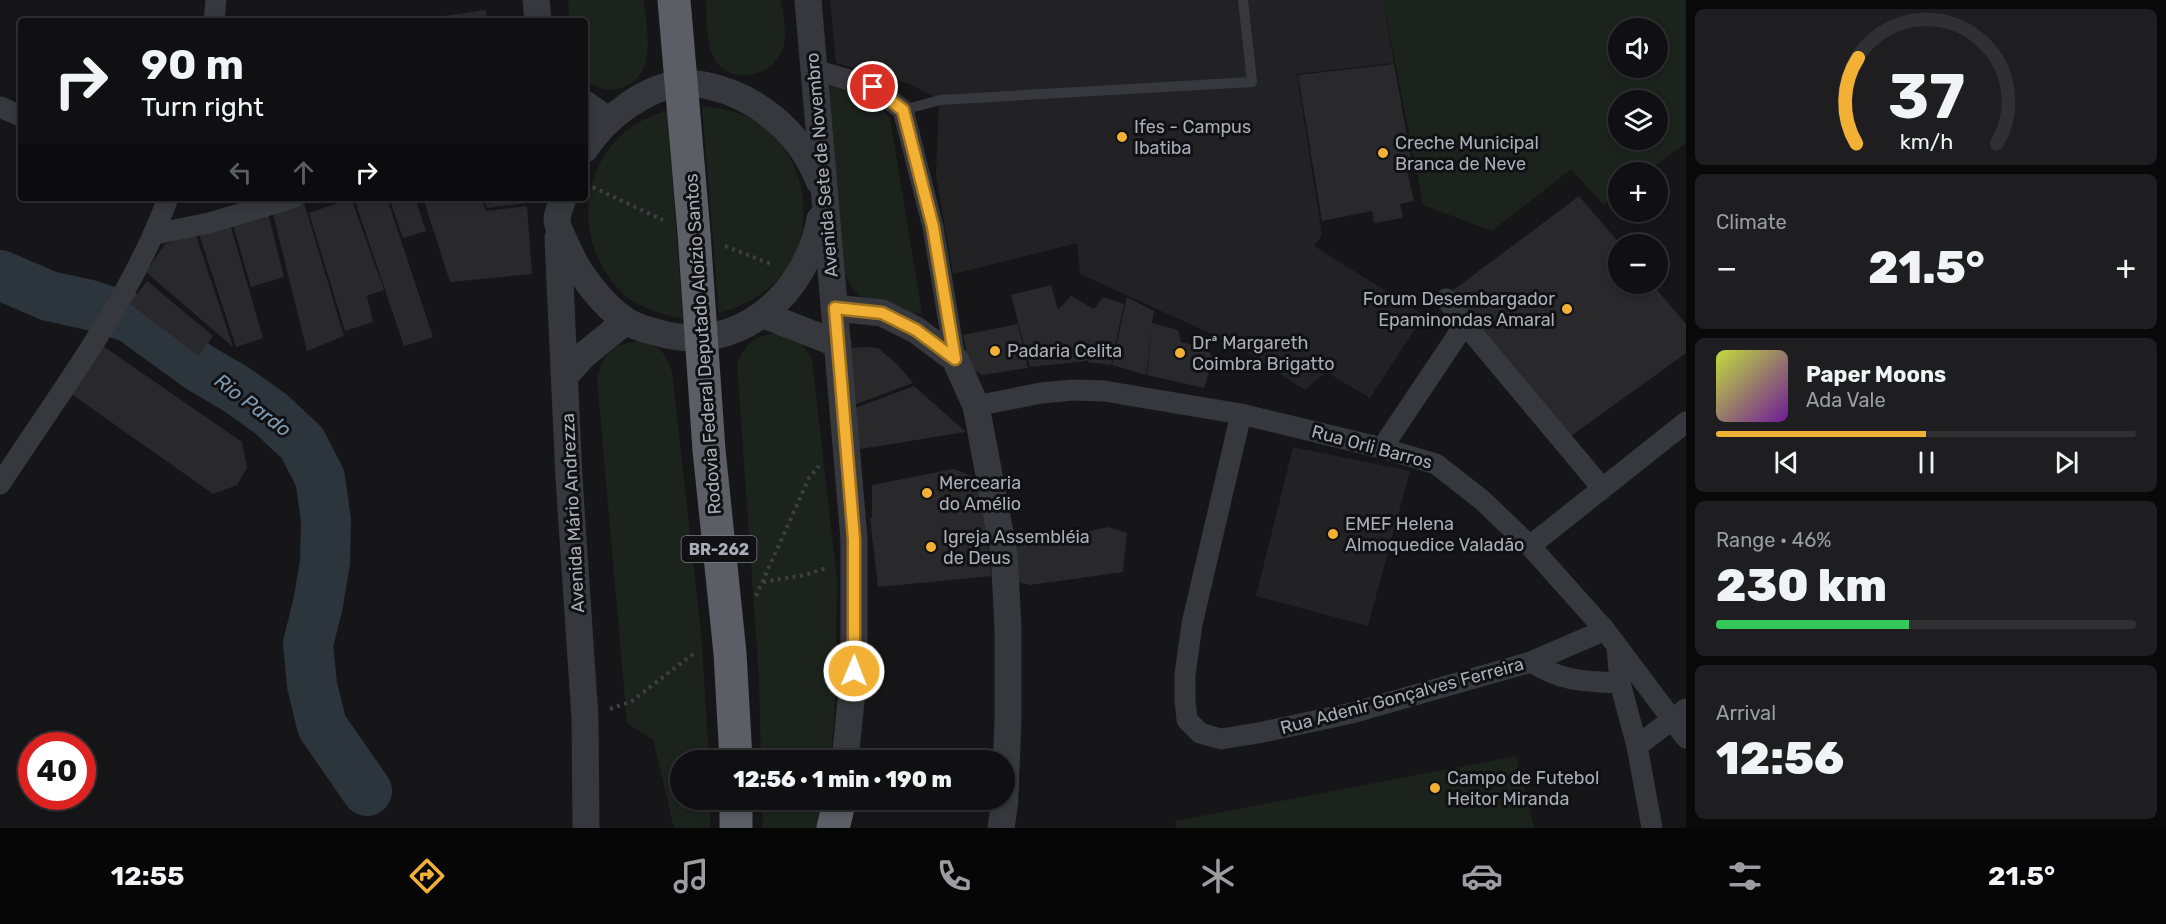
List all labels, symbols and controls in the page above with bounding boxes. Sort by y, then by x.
map controls [1608,18,1668,294]
button: sound [1608,18,1668,78]
text: 90 m [141,40,244,90]
icon: right [42,42,120,120]
street label: Avenida Sete de Novembro [801,52,843,278]
text: 37 [1888,60,1964,134]
pin [847,61,898,112]
icon: arrive [856,70,889,103]
button: layers [1608,90,1668,150]
text: Turn right [141,91,264,123]
place label: Ifes - Campus Ibatiba [1134,116,1251,159]
text: km/h [1899,129,1953,154]
marker: Ifes - Campus Ibatiba [1115,130,1129,144]
place label: Creche Municipal Branca de Neve [1395,132,1539,175]
marker: Creche Municipal Branca de Neve [1376,146,1390,160]
icon: left [224,156,257,189]
icon: ahead [287,156,320,189]
icon: right [350,156,383,189]
button: + [1608,162,1668,222]
street label: Rodovia Federal Deputado Aloízio Santos [680,173,726,515]
text: Climate [1716,210,1787,234]
button: − [1608,234,1668,294]
text: 21.5° [1868,241,1985,294]
text: − [1716,248,1737,287]
text: + [2115,248,2136,287]
place label: Forum Desembargador Epaminondas Amaral [1363,288,1555,331]
marker: Forum Desembargador Epaminondas Amaral [1560,302,1574,316]
place label: Drª Margareth Coimbra Brigatto [1192,332,1335,375]
place label: Padaria Celita [1007,340,1122,362]
marker: Padaria Celita [988,344,1002,358]
marker: Drª Margareth Coimbra Brigatto [1173,346,1187,360]
text: Paper Moons [1806,361,1946,388]
water label: Rio Pardo [210,368,296,442]
text: Ada Vale [1806,388,1886,412]
street label: Avenida Mário Andrezza [557,413,589,613]
street label: Rua Orli Barros [1309,420,1435,474]
icon: previous [1770,446,1803,479]
icon: pause [1910,446,1943,479]
icon: next [2050,446,2083,479]
place label: Mercearia do Amélio [939,472,1021,515]
marker: Mercearia do Amélio [920,486,934,500]
place label: EMEF Helena Almoquedice Valadão [1345,513,1524,556]
place label: Igreja Assembléia de Deus [943,526,1090,569]
marker: EMEF Helena Almoquedice Valadão [1326,527,1340,541]
text: Range · 46% [1716,528,1832,552]
road number: BR-262 [682,536,756,562]
marker: Igreja Assembléia de Deus [924,540,938,554]
text: 230 km [1716,559,1887,612]
position arrow [822,639,886,703]
street label: Rua Adenir Gonçalves Ferreira [1278,653,1526,739]
text: Arrival [1716,701,1776,725]
speed limit sign: 40 [18,732,96,810]
text: 12:56 [1716,732,1844,785]
text: 12:56 · 1 min · 190 m [733,766,952,793]
place label: Campo de Futebol Heitor Miranda [1447,767,1599,810]
marker: Campo de Futebol Heitor Miranda [1428,781,1442,795]
icon: directions [406,855,448,897]
icon: music [670,855,712,897]
icon: phone [933,855,975,897]
icon: climate [1197,855,1239,897]
icon: car [1461,855,1503,897]
icon: filters [1724,855,1766,897]
text: 12:55 [111,860,185,892]
text: 21.5° [1988,860,2055,892]

